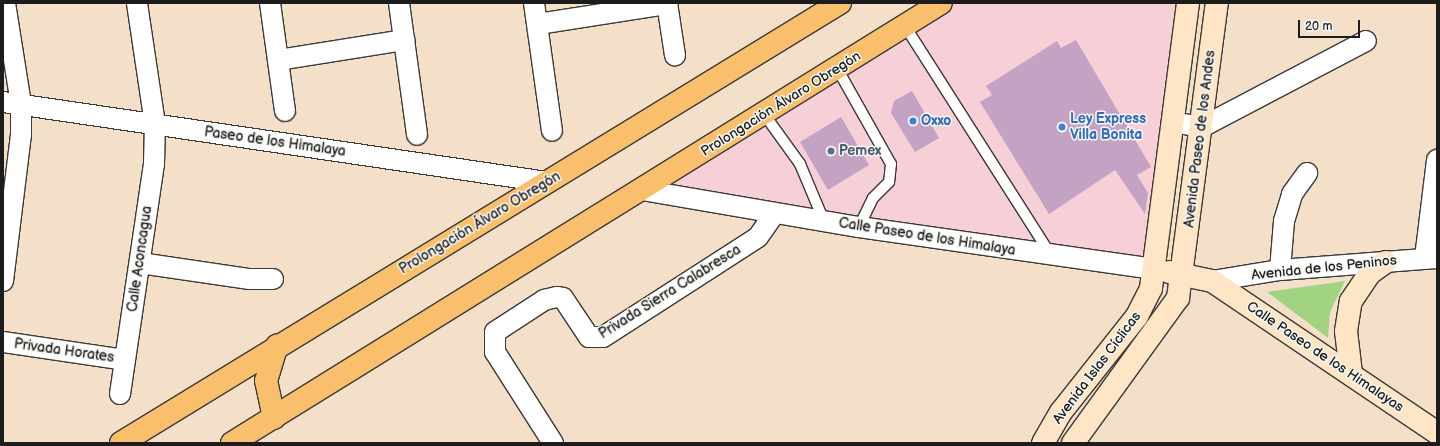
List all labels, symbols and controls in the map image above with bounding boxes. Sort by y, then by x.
scale bar [1300,12,1362,38]
text: 20 m [1305,19,1332,34]
street label: Prolongación Álvaro Obregón [698,48,864,160]
street label: Avenida Paseo de los Andes [1181,49,1219,229]
place label: Ley Express Villa Bonita [1070,111,1146,144]
place label: Oxxo [921,113,951,129]
marker: Oxxo [908,116,918,126]
marker: Ley Express Villa Bonita [1057,122,1067,132]
street label: Paseo de los Himalaya [203,124,347,160]
place label: Pemex [839,143,881,159]
marker: Pemex [826,146,836,156]
street label: Prolongación Álvaro Obregón [396,168,564,278]
street label: Calle Aconcagua [124,205,156,313]
street label: Calle Paseo de los Himalaya [837,215,1017,259]
street label: Privada Sierra Calabresca [596,241,744,343]
street label: Avenida de los Peninos [1250,252,1398,284]
street label: Calle Paseo de los Himalayas [1243,298,1407,416]
street label: Avenida Islas Cíclicas [1049,309,1145,427]
street label: Privada Horates [13,336,115,366]

